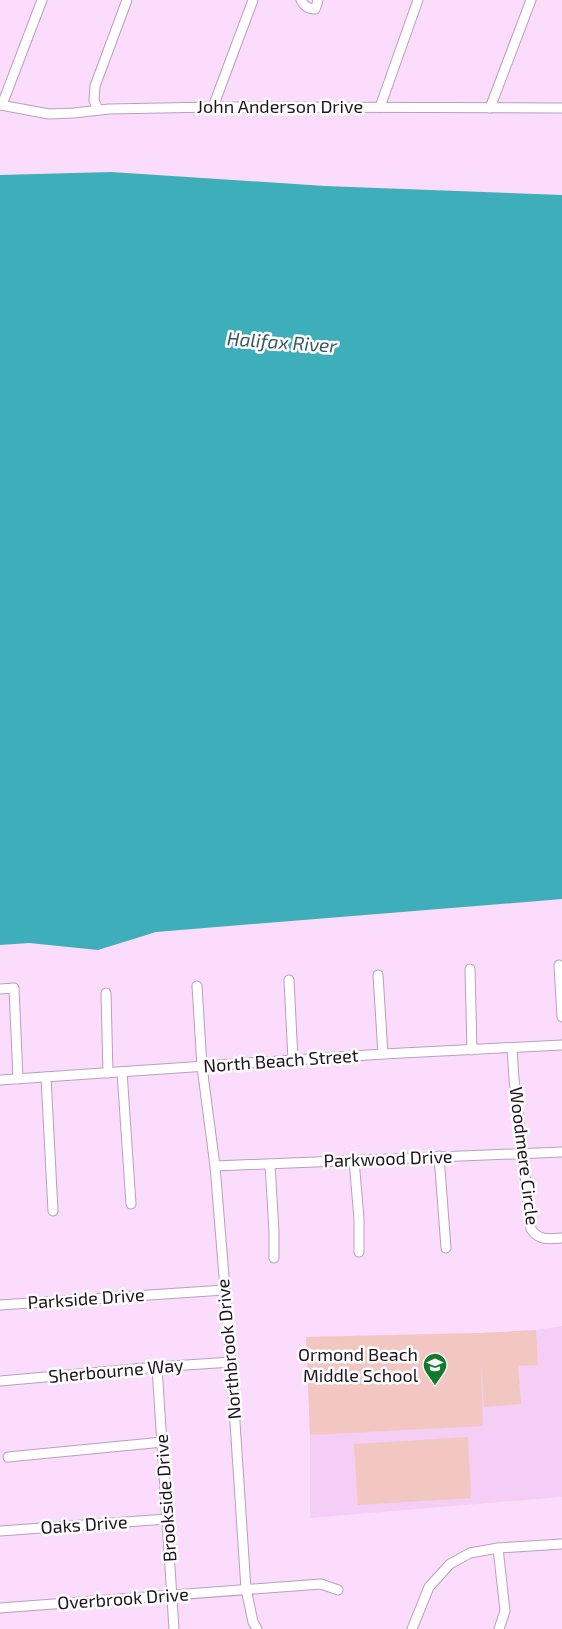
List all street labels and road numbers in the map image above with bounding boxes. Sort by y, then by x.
street label: John Anderson Drive [197,95,363,117]
street label: North Beach Street [203,1044,359,1076]
street label: Woodmere Circle [506,1085,544,1226]
street label: Parkwood Drive [323,1145,453,1171]
street label: Northbrook Drive [211,1278,245,1420]
street label: Parkside Drive [27,1283,145,1313]
street label: Sherbourne Way [47,1353,185,1387]
street label: Brookside Drive [150,1433,180,1563]
street label: Oaks Drive [40,1510,128,1538]
street label: Overbrook Drive [56,1582,189,1614]

